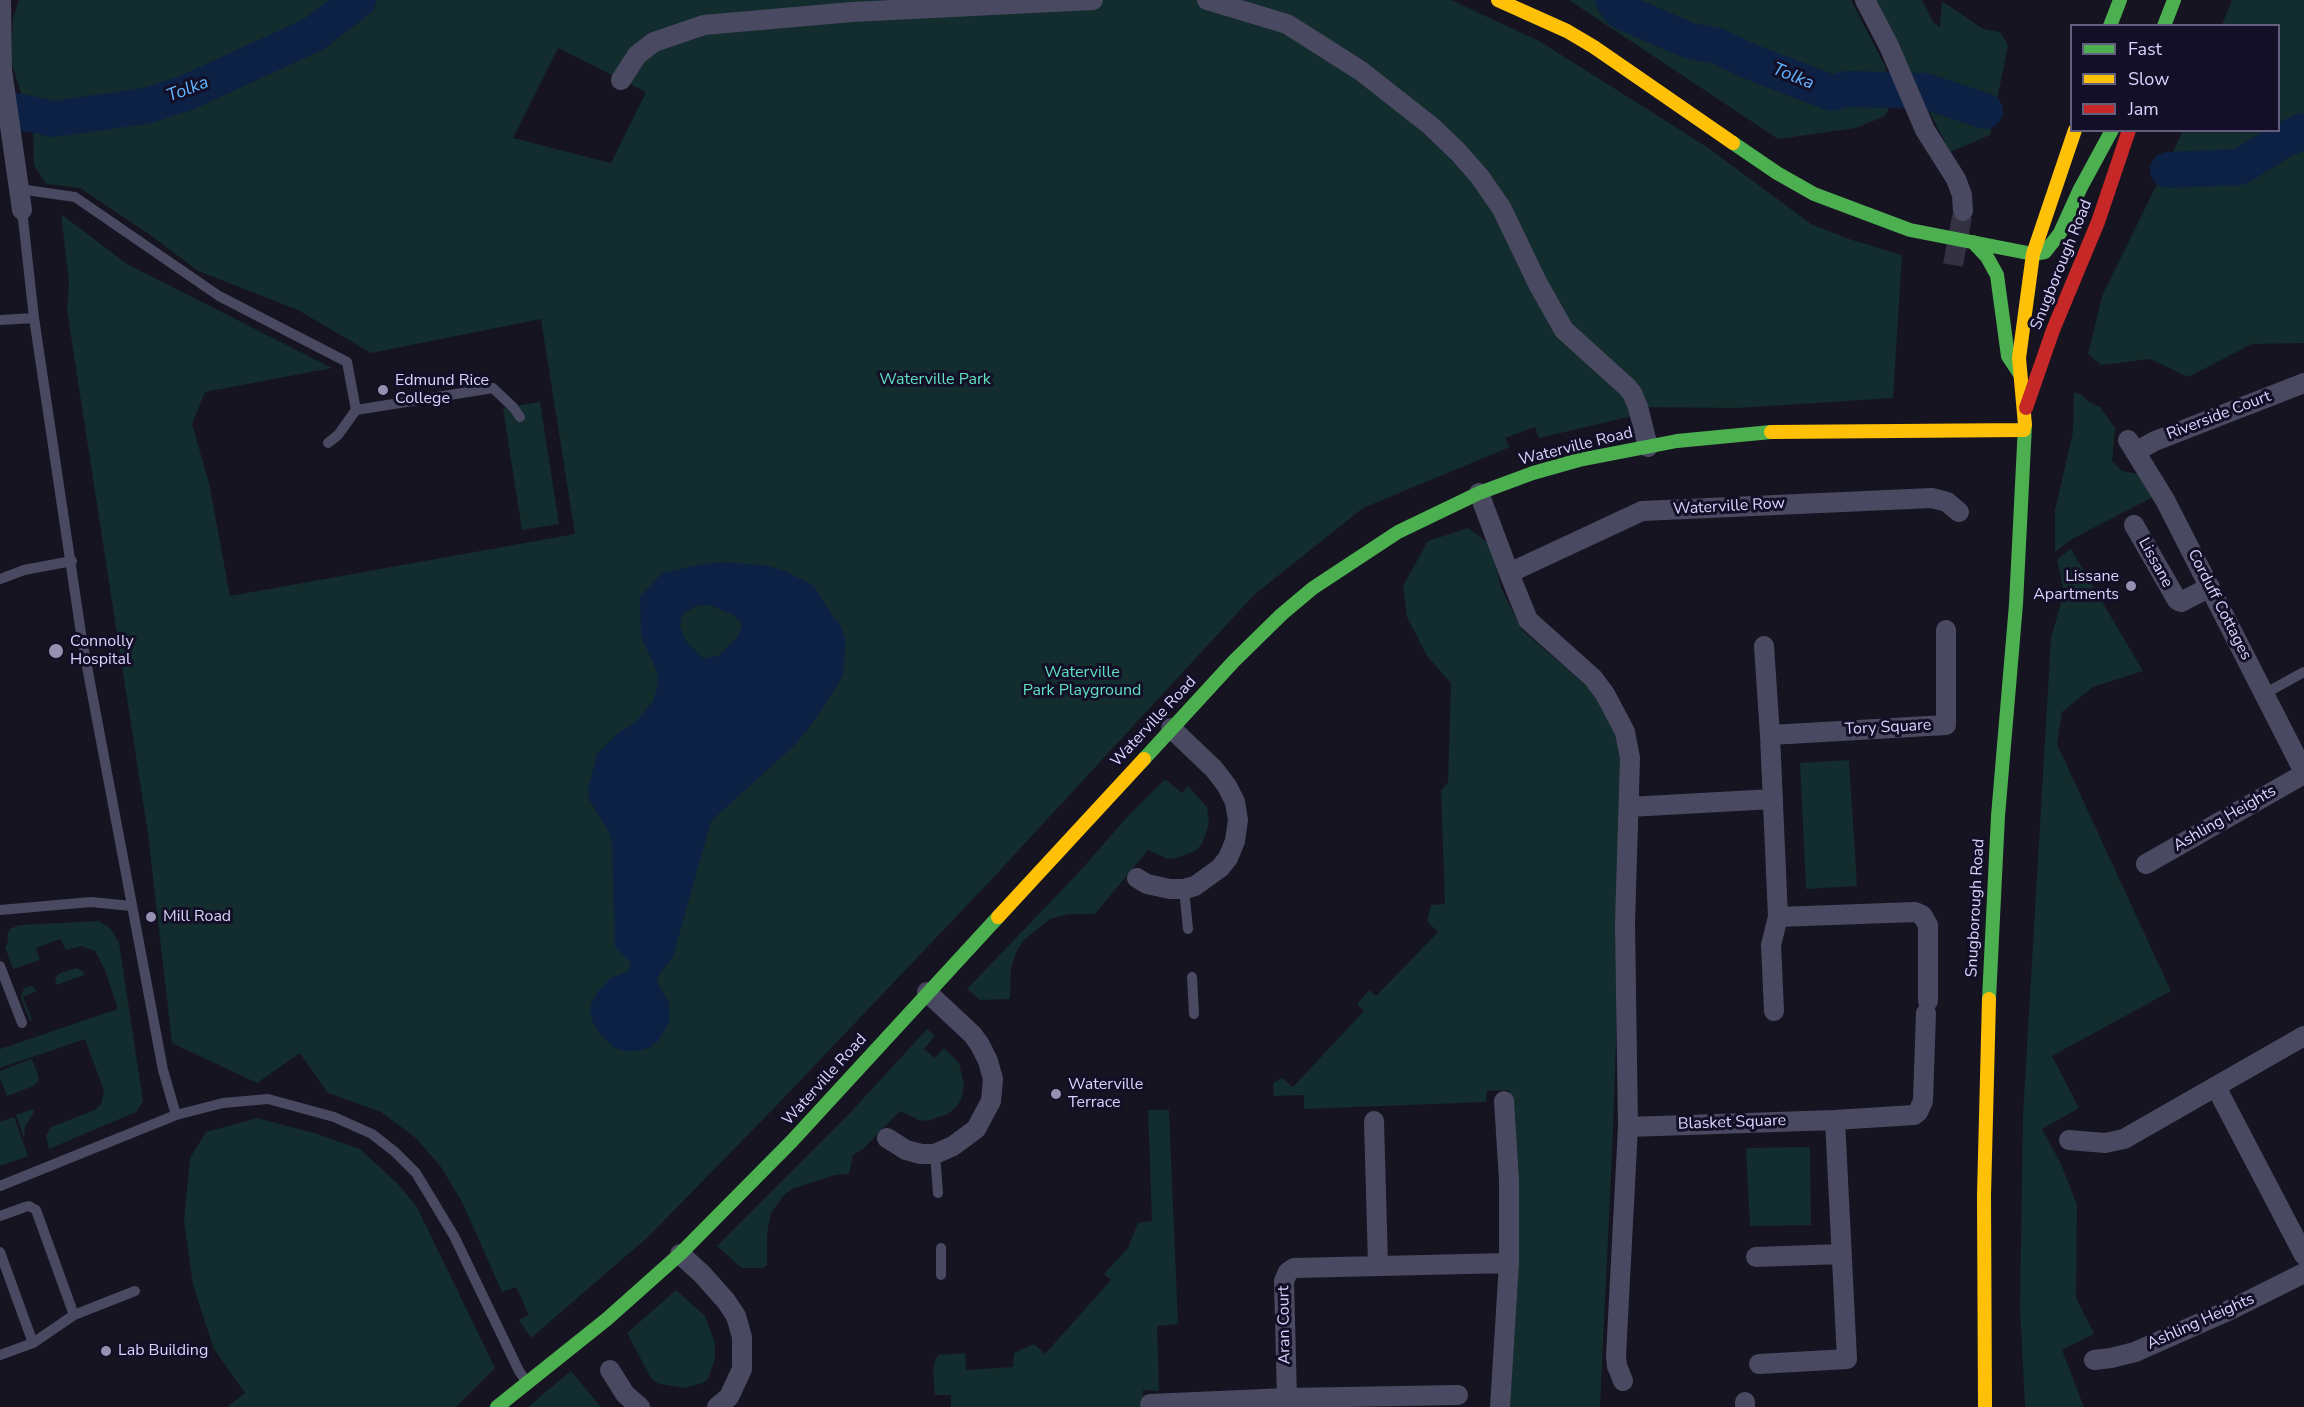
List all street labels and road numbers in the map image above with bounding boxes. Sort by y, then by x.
street label: Snugborough Road [2027,197,2097,333]
street label: Riverside Court [2164,387,2274,445]
street label: Waterville Road [1517,424,1635,470]
street label: Waterville Row [1673,494,1785,520]
street label: Lissane [2134,535,2176,591]
street label: Corduff Cottages [2183,546,2255,664]
street label: Waterville Road [1107,673,1201,771]
street label: Tory Square [1844,716,1932,740]
street label: Ashling Heights [2170,782,2280,856]
street label: Snugborough Road [1963,838,1989,978]
street label: Waterville Road [779,1030,871,1130]
street label: Blasket Square [1677,1112,1787,1134]
street label: Aran Court [1275,1285,1295,1365]
street label: Ashling Heights [2144,1290,2258,1354]

